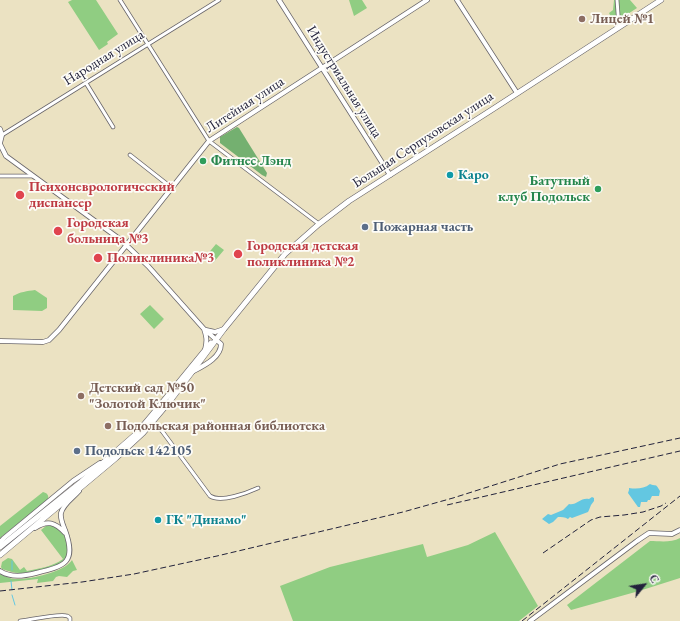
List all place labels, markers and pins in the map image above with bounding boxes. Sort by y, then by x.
place label: Лицей №1 [590,11,654,27]
marker: Лицей №1 [577,14,587,24]
place label: Фитнес Лэнд [211,153,291,169]
marker: Фитнес Лэнд [198,156,208,166]
place label: Каро [458,167,489,183]
marker: Каро [445,170,455,180]
place label: Батутный клуб Подольск [498,173,590,206]
place label: Психоневрологический диспансер [29,179,175,212]
marker: Батутный клуб Подольск [593,184,603,194]
marker: Психоневрологический диспансер [14,189,26,201]
place label: Городская больница №3 [67,215,149,248]
place label: Пожарная часть [373,219,473,235]
marker: Пожарная часть [360,222,370,232]
marker: Городская больница №3 [52,225,64,237]
place label: Городская детская поликлиника №2 [247,238,359,270]
marker: Городская детская поликлиника №2 [232,248,244,260]
place label: Поликлиника№3 [107,250,214,266]
marker: Поликлиника№3 [92,252,104,264]
place label: Детский сад №50 "Золотой Ключик" [89,380,206,412]
marker: Детский сад №50 "Золотой Ключик" [76,391,86,401]
place label: Подольская районная библиотека [116,418,325,434]
marker: Подольская районная библиотека [103,421,113,431]
place label: Подольск 142105 [85,443,192,459]
marker: Подольск 142105 [72,446,82,456]
place label: ГК "Динамо" [166,512,247,528]
marker: ГК "Динамо" [153,515,163,525]

